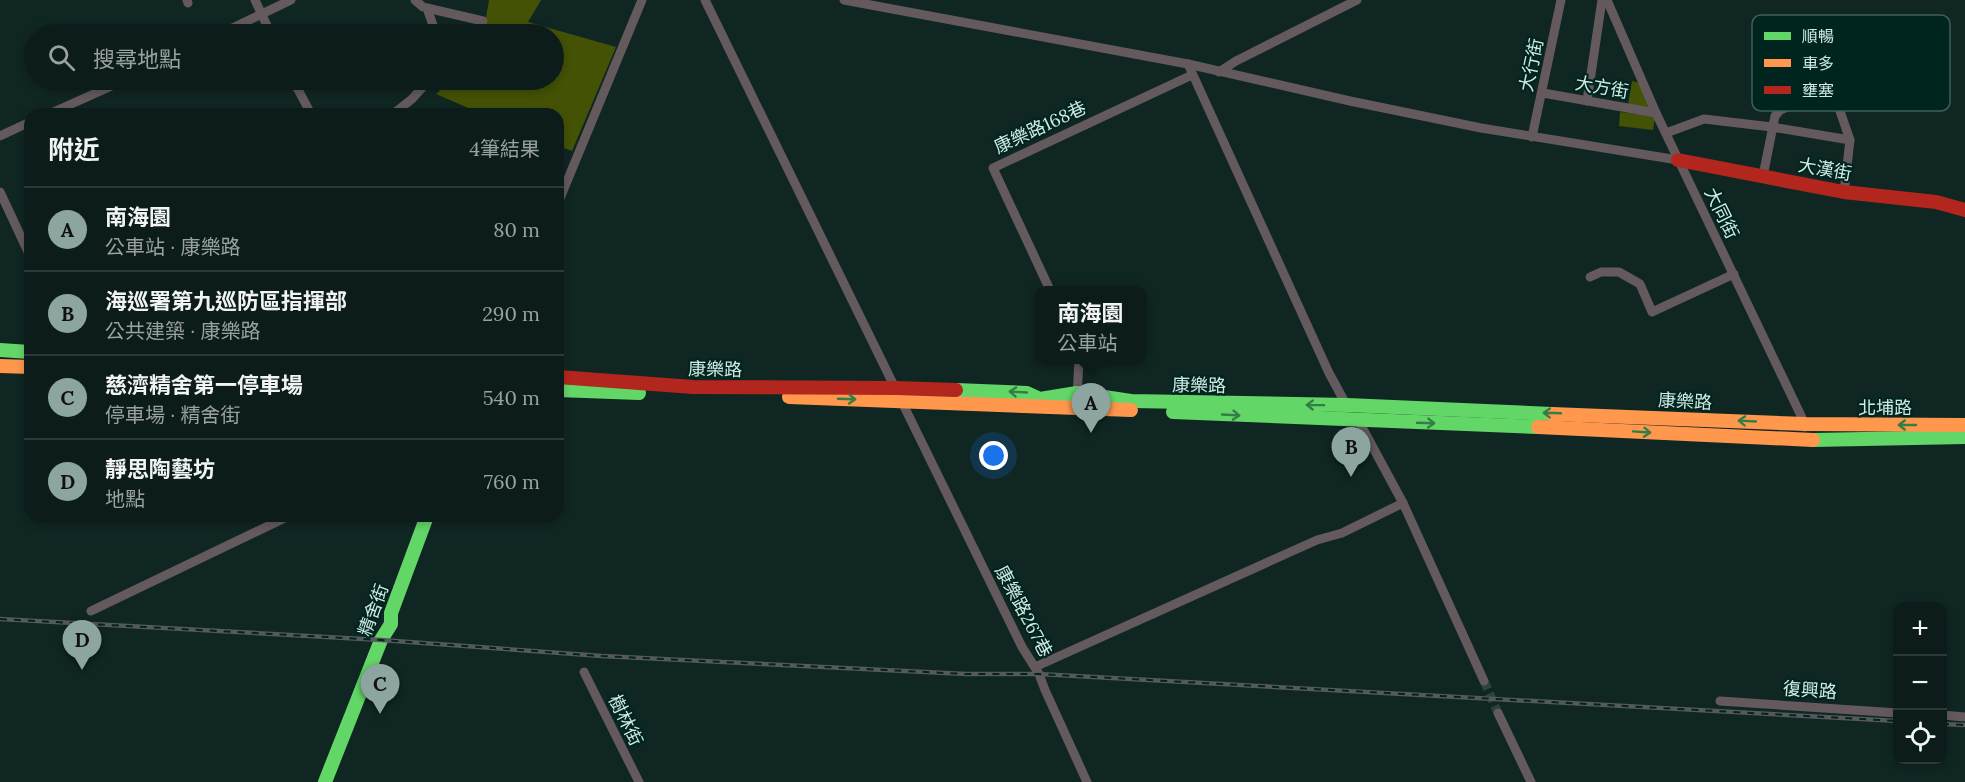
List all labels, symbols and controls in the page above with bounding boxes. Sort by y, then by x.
legend [1752,15,1950,111]
search box [24,24,564,90]
text: 順暢 [1802,26,1834,46]
street label: 大行街 [1514,36,1548,94]
icon: search [45,41,78,74]
text: 搜尋地點 [93,45,181,73]
text: 車多 [1802,53,1834,73]
street label: 大方街 [1573,71,1631,103]
text: 壅塞 [1802,80,1834,100]
street label: 康樂路168巷 [990,96,1090,158]
text: 附近 [48,133,100,166]
text: 4筆結果 [469,136,540,161]
street label: 大漢街 [1796,153,1854,185]
street label: 大同街 [1700,184,1744,242]
text: 南海園 [105,203,171,231]
text: A [61,217,74,242]
text: 80 m [493,217,540,242]
text: 公車站 · 康樂路 [105,234,241,259]
popup [1035,286,1146,364]
text: 海巡署第九巡防區指揮部 [105,287,347,315]
text: 南海園 [1057,299,1124,327]
text: B [61,301,74,326]
text: 290 m [482,301,540,326]
text: 公共建築 · 康樂路 [105,318,261,343]
text: 公車站 [1057,330,1117,355]
street label: 康樂路 [688,357,742,381]
text: 慈濟精舍第一停車場 [105,371,303,399]
street label: 康樂路 [1172,373,1226,397]
pin: A [1072,384,1110,433]
text: C [61,385,74,410]
text: 540 m [483,385,540,410]
one-way arrow [1008,387,1028,398]
street label: 康樂路 [1657,388,1713,414]
one-way arrow [837,394,857,405]
street label: 北埔路 [1858,396,1912,419]
one-way arrow [1306,399,1326,411]
text: 停車場 · 精舍街 [105,402,241,427]
one-way arrow [1543,408,1563,419]
one-way arrow [1221,409,1241,420]
one-way arrow [1737,416,1757,427]
one-way arrow [1415,418,1435,429]
one-way arrow [1897,419,1917,431]
one-way arrow [1631,427,1651,438]
pin: B [1332,428,1370,477]
your location [979,441,1008,470]
text: 靜思陶藝坊 [105,455,215,483]
text: D [60,469,75,494]
text: 760 m [484,469,540,494]
text: 地點 [105,486,145,511]
street label: 康樂路267巷 [990,561,1058,661]
street label: 精舍街 [353,581,393,639]
map controls [1893,602,1947,764]
button: + [1893,602,1947,656]
pin: D [62,620,101,670]
button: − [1893,656,1947,710]
pin: C [360,664,400,714]
street label: 復興路 [1782,677,1838,703]
street label: 樹林街 [604,691,648,749]
button: locate [1893,710,1947,764]

